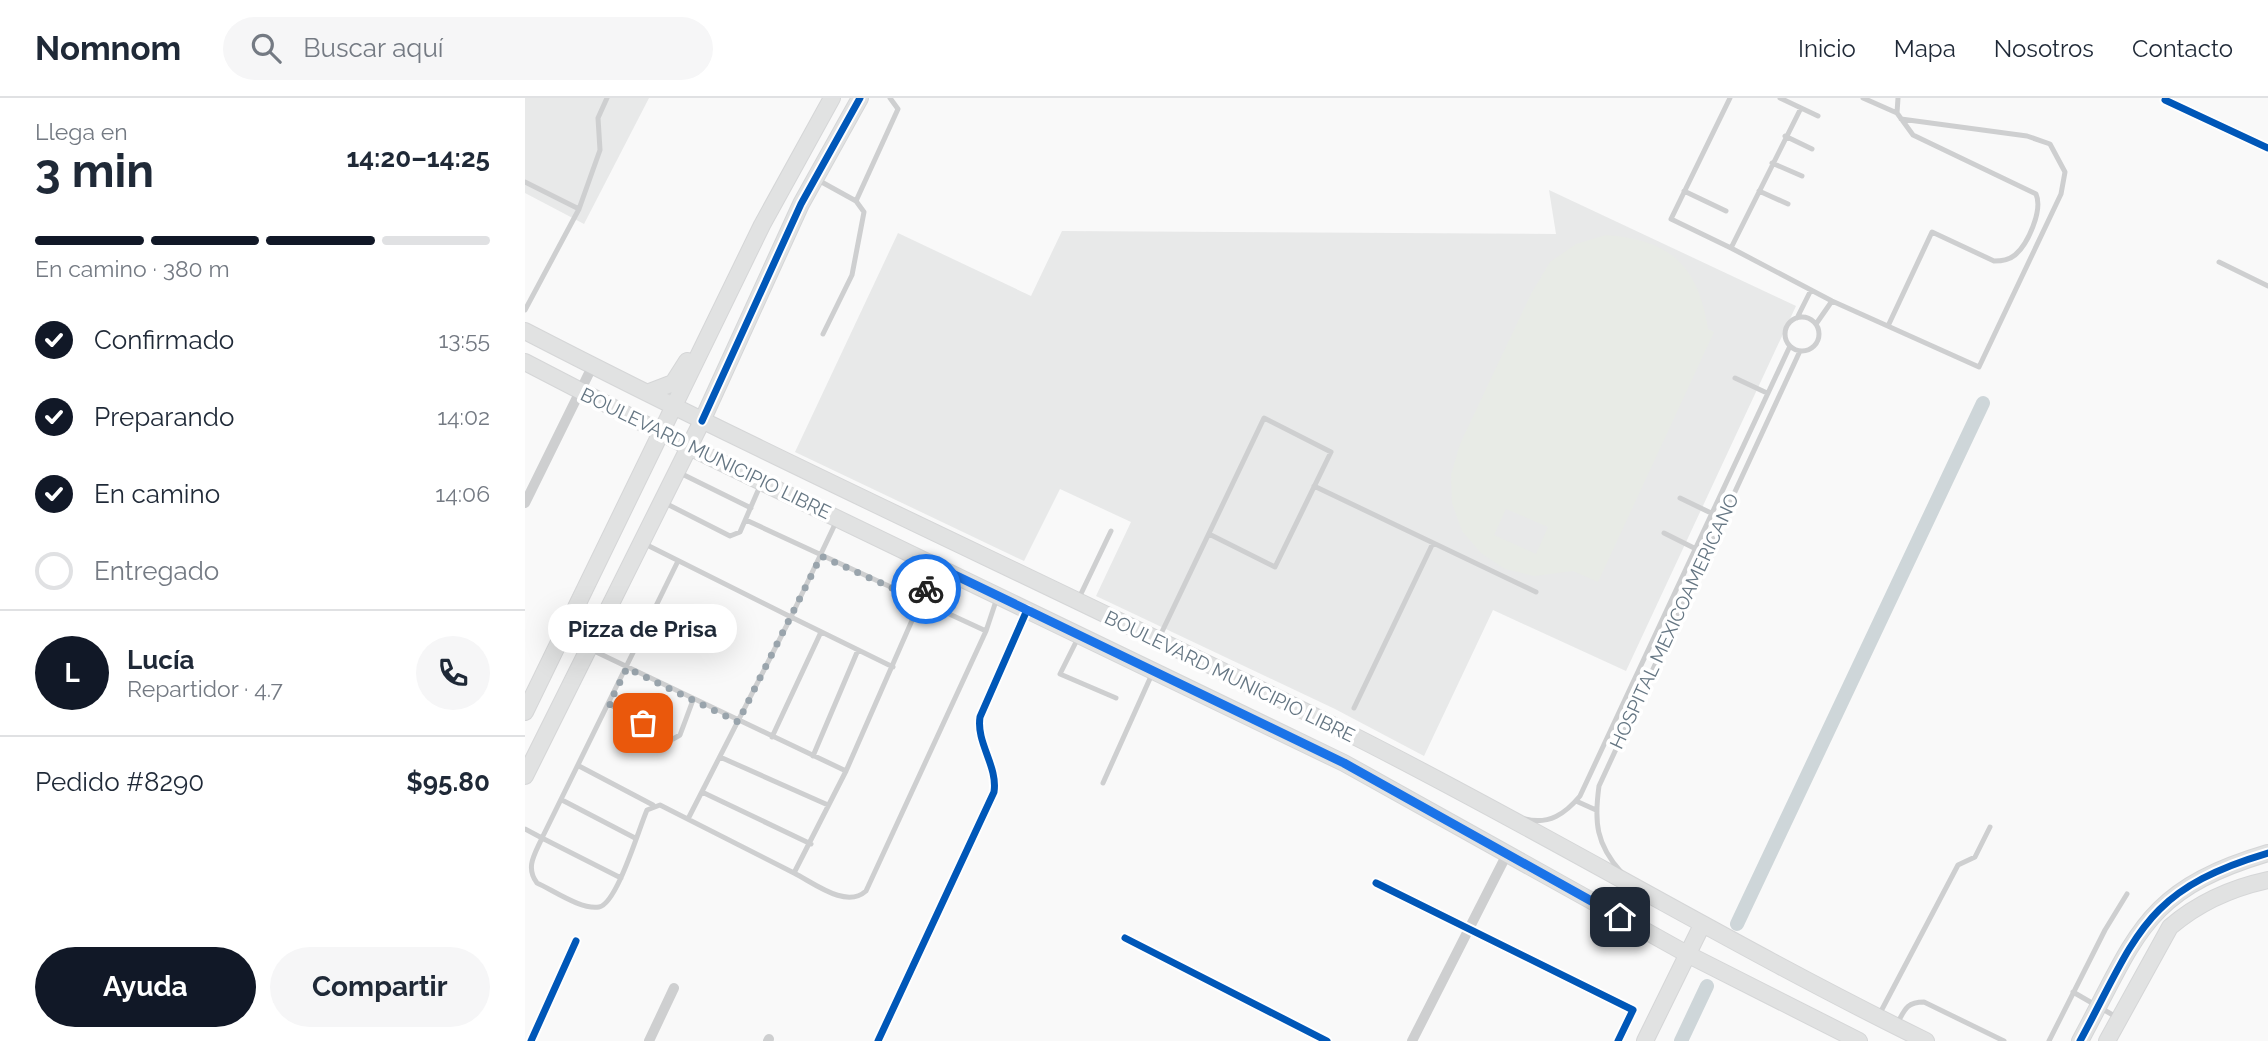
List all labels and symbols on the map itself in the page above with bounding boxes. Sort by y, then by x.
street label: BOULEVARD MUNICIPIO LIBRE [577,383,835,523]
street label: HOSPITAL MEXICOAMERICANO [1605,490,1743,752]
courier [891,554,961,624]
callout: Pizza de Prisa [549,604,737,653]
street label: BOULEVARD MUNICIPIO LIBRE [1101,606,1359,746]
pin [613,693,673,753]
pin [1590,887,1650,947]

